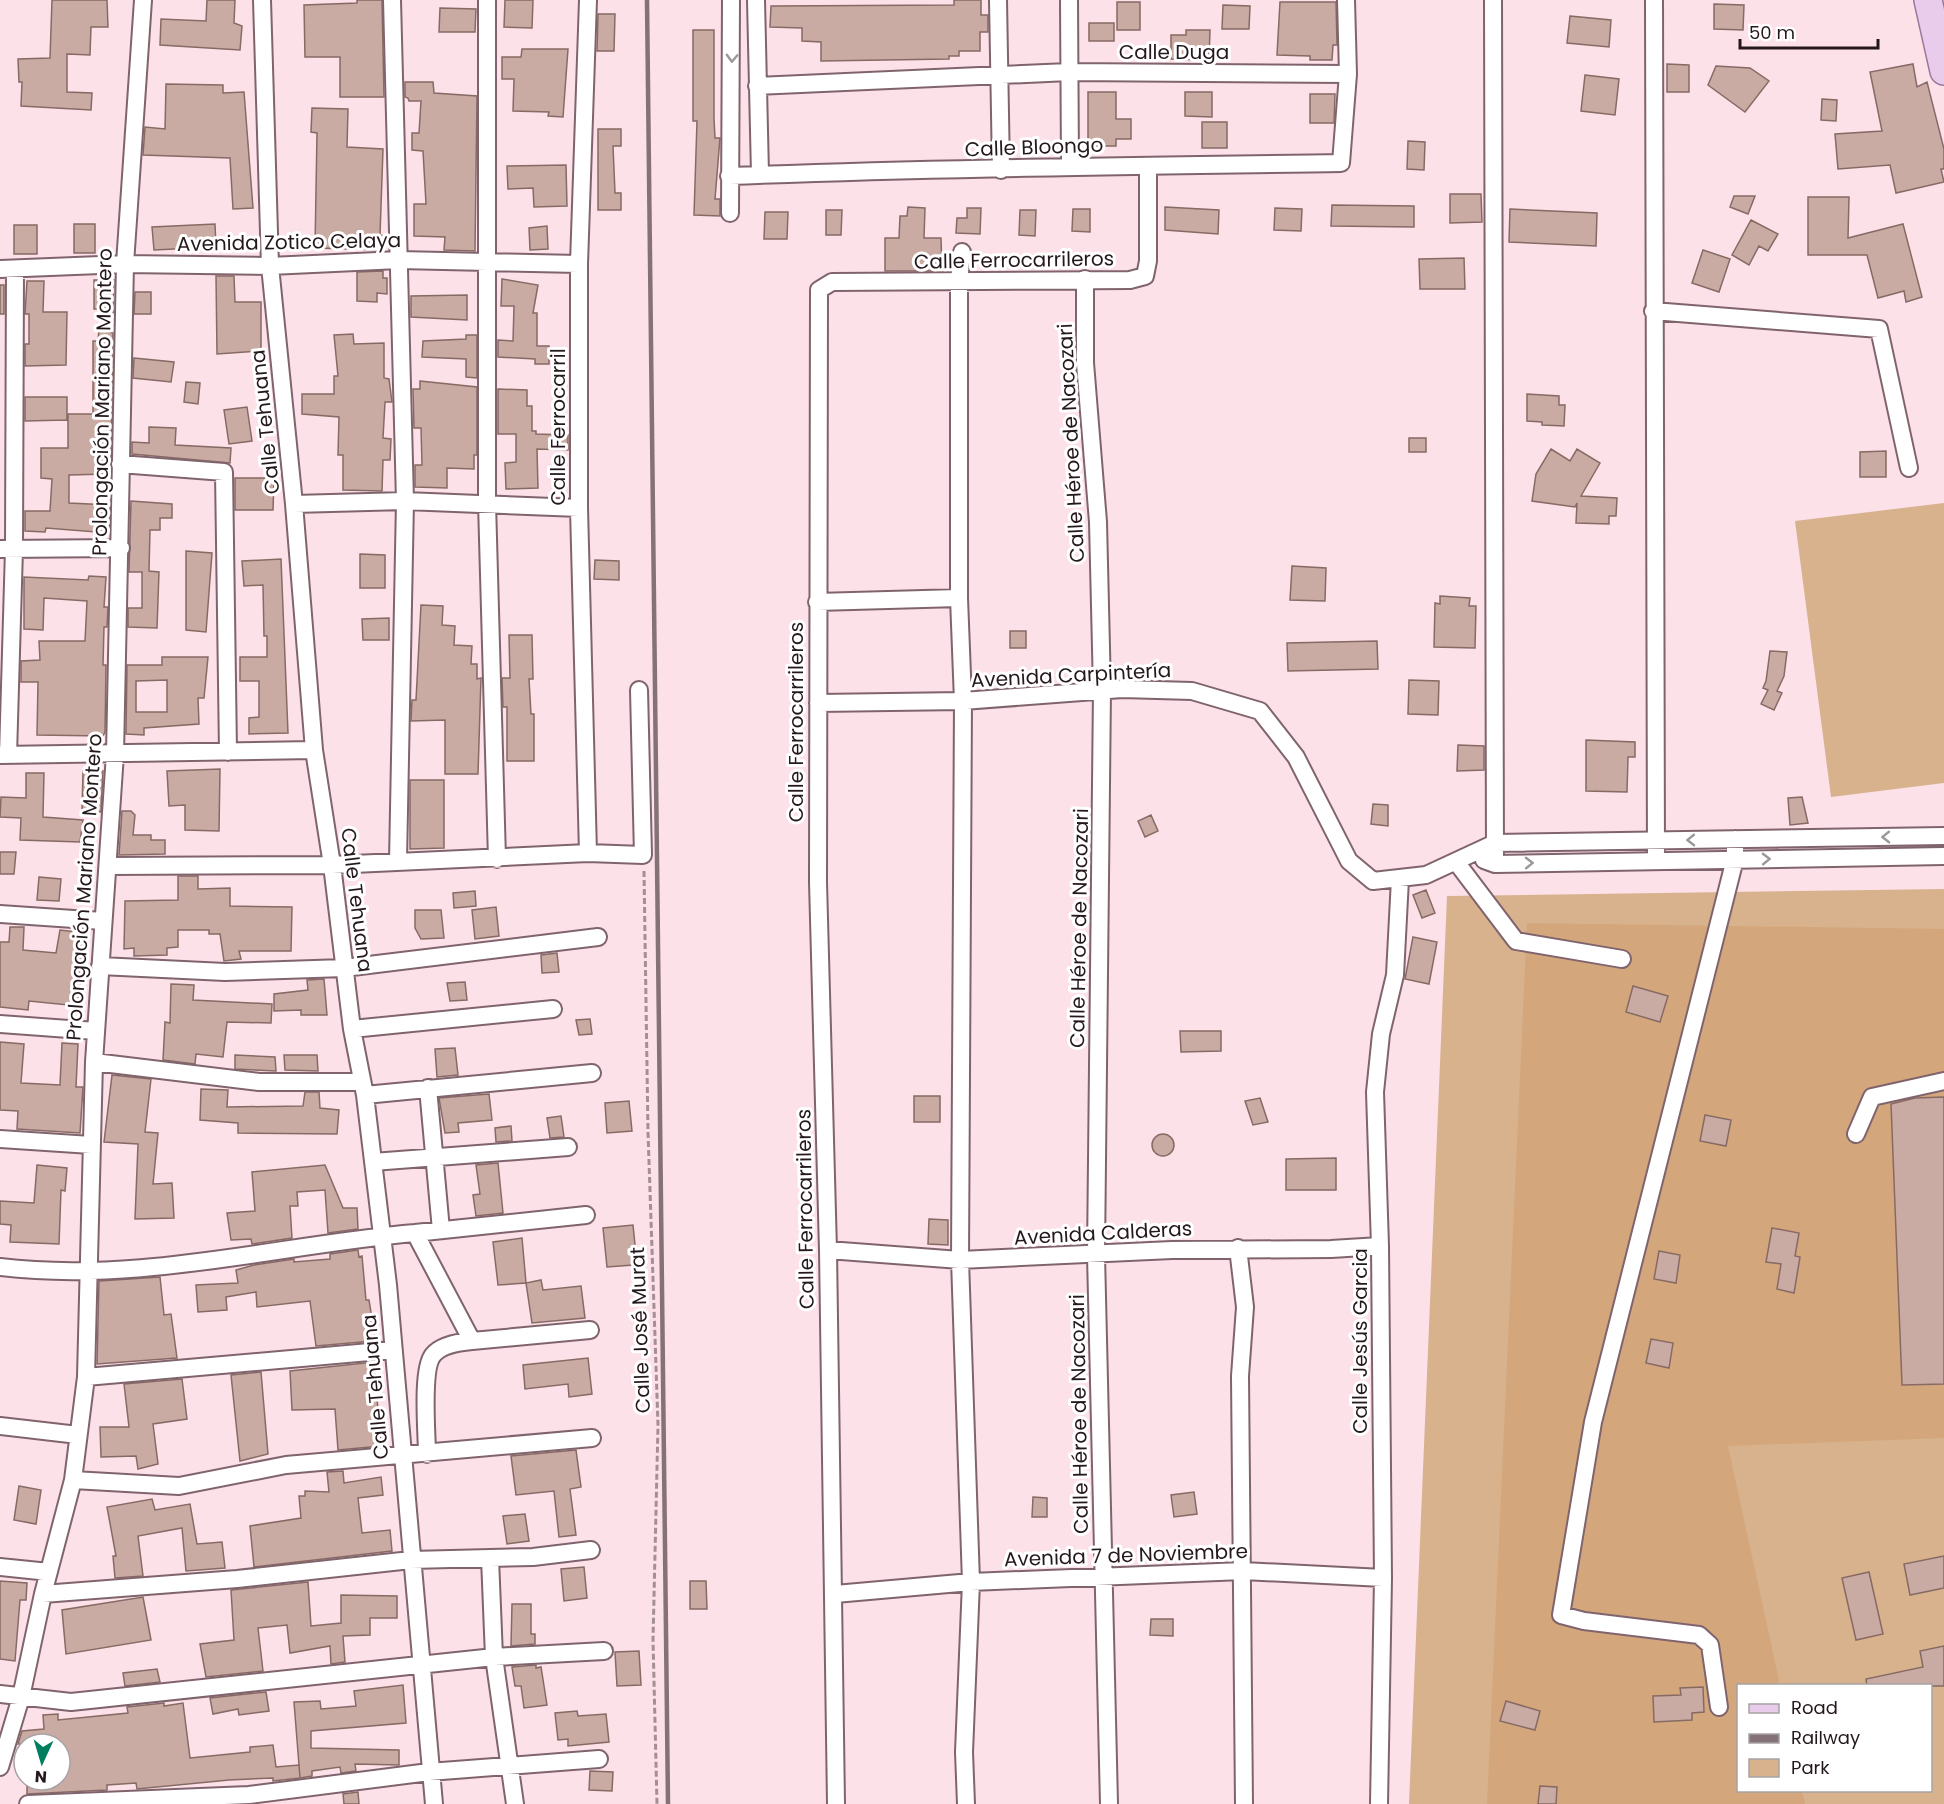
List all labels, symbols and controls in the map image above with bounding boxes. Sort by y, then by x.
scale bar [1740,12,1878,50]
text: 50 m [1749,20,1795,45]
street label: Calle Duga [1119,38,1229,66]
one-way arrow [725,54,738,63]
street label: Calle Bloongo [964,131,1104,163]
street label: Avenida Zotico Celaya [177,226,401,258]
street label: Calle Ferrocarrileros [914,244,1114,276]
street label: Prolongación Mariano Montero [85,248,119,556]
street label: Calle Héroe de Nacozari [1051,323,1091,563]
street label: Calle Tehuana [243,348,287,496]
street label: Calle Ferrocarril [544,348,572,506]
street label: Calle Ferrocarrileros [782,622,810,822]
street label: Avenida Carpintería [970,656,1172,694]
street label: Prolongación Mariano Montero [59,733,109,1041]
street label: Calle Héroe de Nacozari [1063,808,1095,1048]
street label: Calle Tehuana [334,826,380,974]
one-way arrow [1881,831,1890,843]
one-way arrow [1686,834,1695,846]
one-way arrow [1762,853,1771,865]
one-way arrow [1525,857,1534,869]
street label: Calle Ferrocarrileros [789,1109,821,1309]
street label: Avenida Calderas [1013,1214,1193,1252]
street label: Calle José Murat [623,1246,657,1414]
street label: Calle Jesús Garcia [1346,1248,1374,1434]
street label: Calle Héroe de Nacozari [1063,1294,1095,1534]
street label: Calle Tehuana [355,1313,395,1461]
street label: Avenida 7 de Noviembre [1004,1537,1248,1573]
legend [1737,1684,1932,1792]
text: Road [1791,1695,1838,1720]
text: Railway [1791,1725,1860,1750]
north arrow [12,1732,72,1792]
text: Park [1791,1755,1830,1780]
text: N [34,1765,48,1788]

